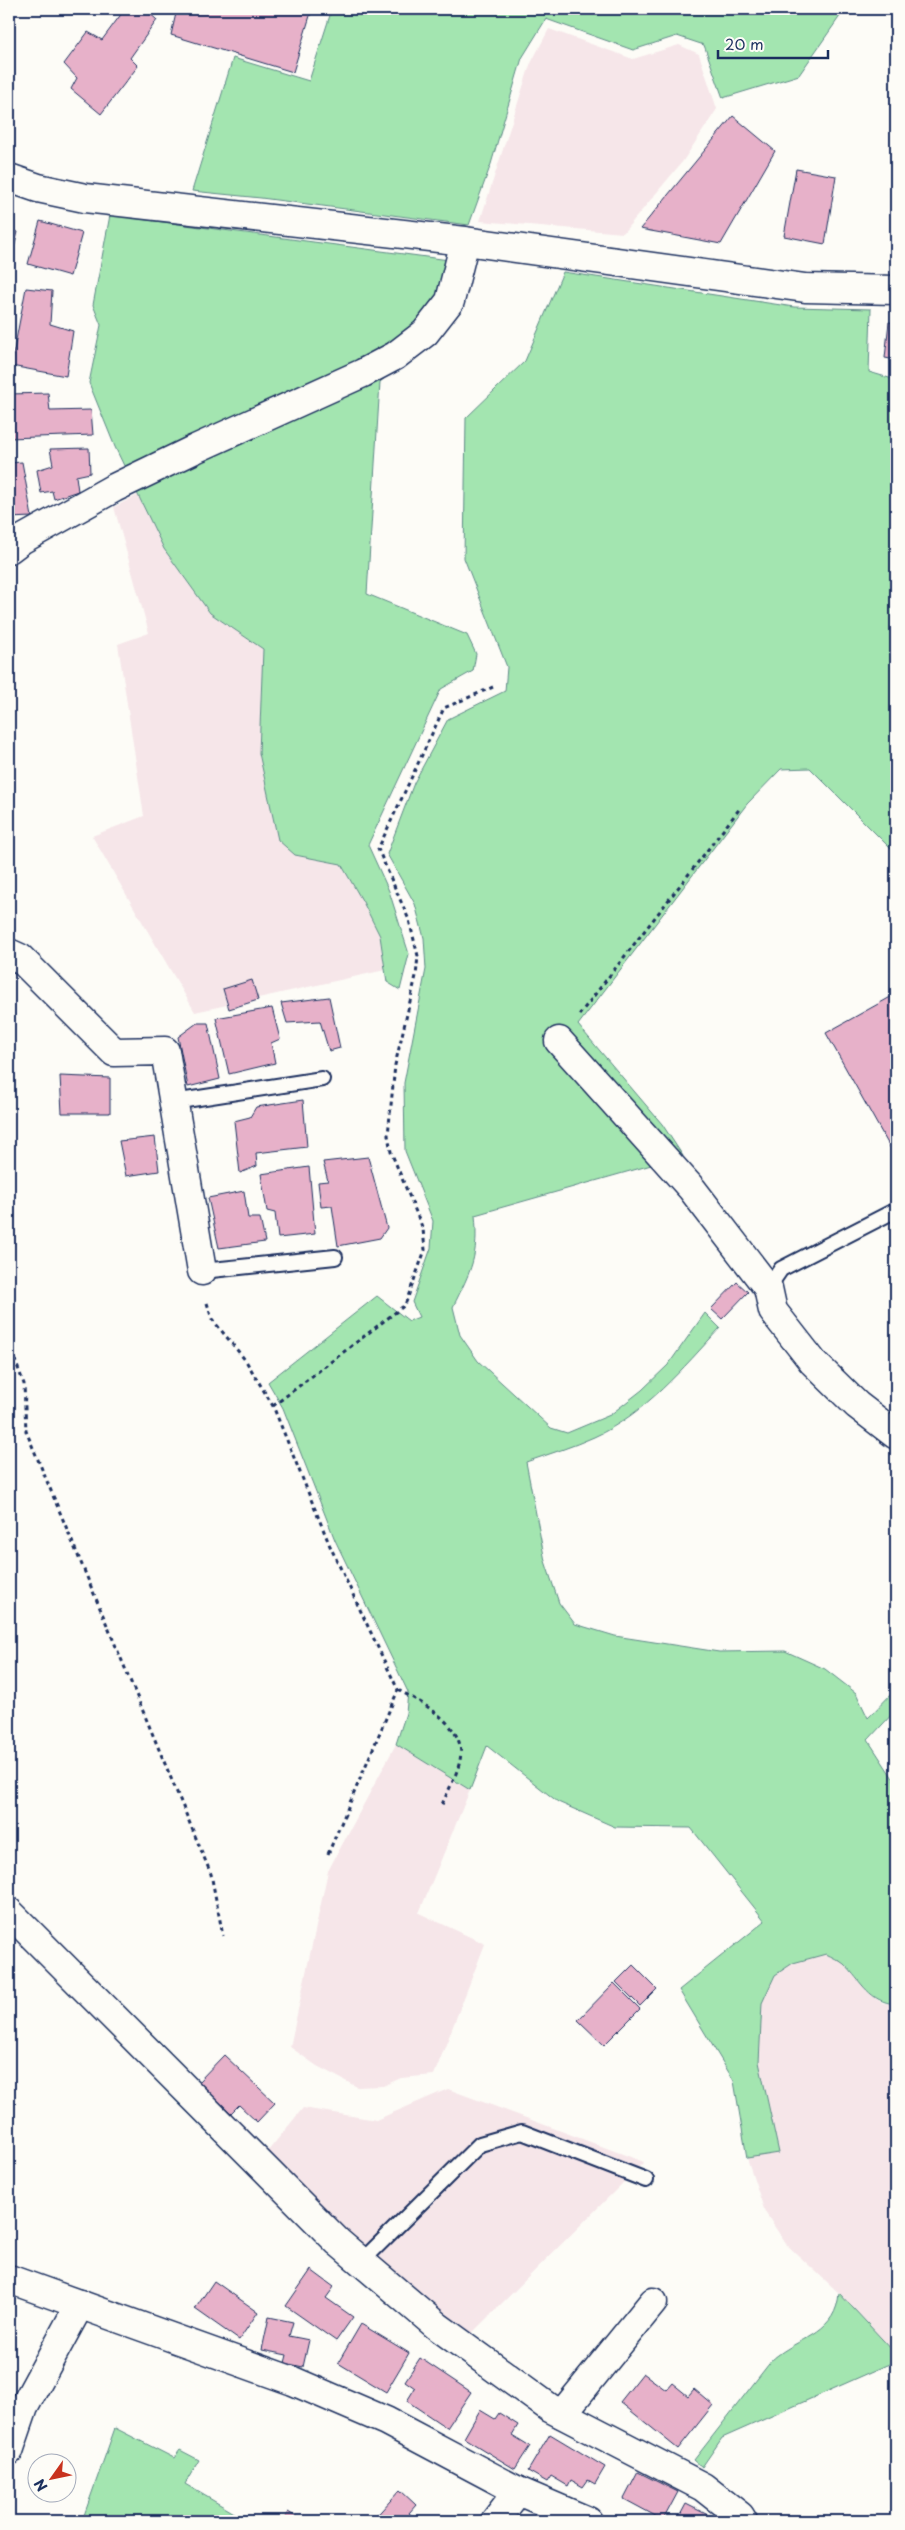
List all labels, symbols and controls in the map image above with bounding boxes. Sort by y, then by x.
scale bar [718,28,828,60]
text: 20 m [725,32,764,55]
north arrow [28,2452,78,2502]
text: N [29,2475,53,2496]

